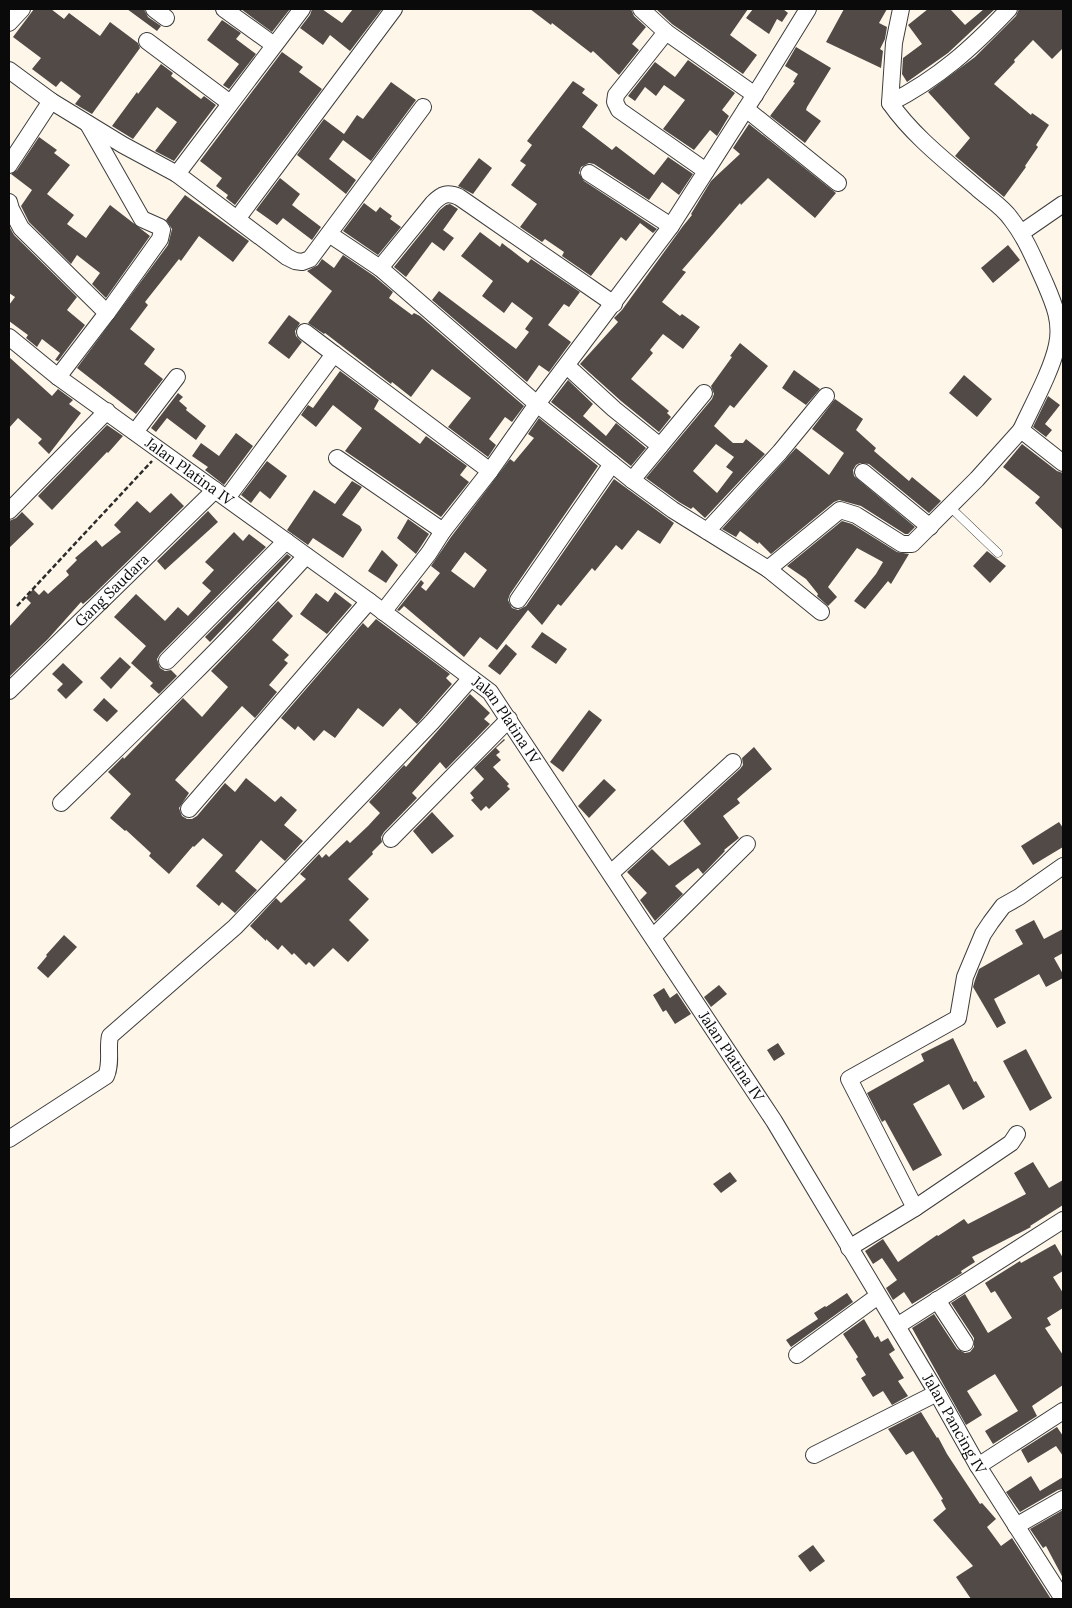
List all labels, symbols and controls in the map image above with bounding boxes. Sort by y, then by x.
street label: Jalan Platina IV [141,432,238,510]
street label: Gang Saudara [71,549,153,631]
street label: Jalan Platina IV [468,671,546,768]
street label: Jalan Platina IV [694,1007,769,1106]
street label: Jalan Pancing IV [918,1369,991,1479]

